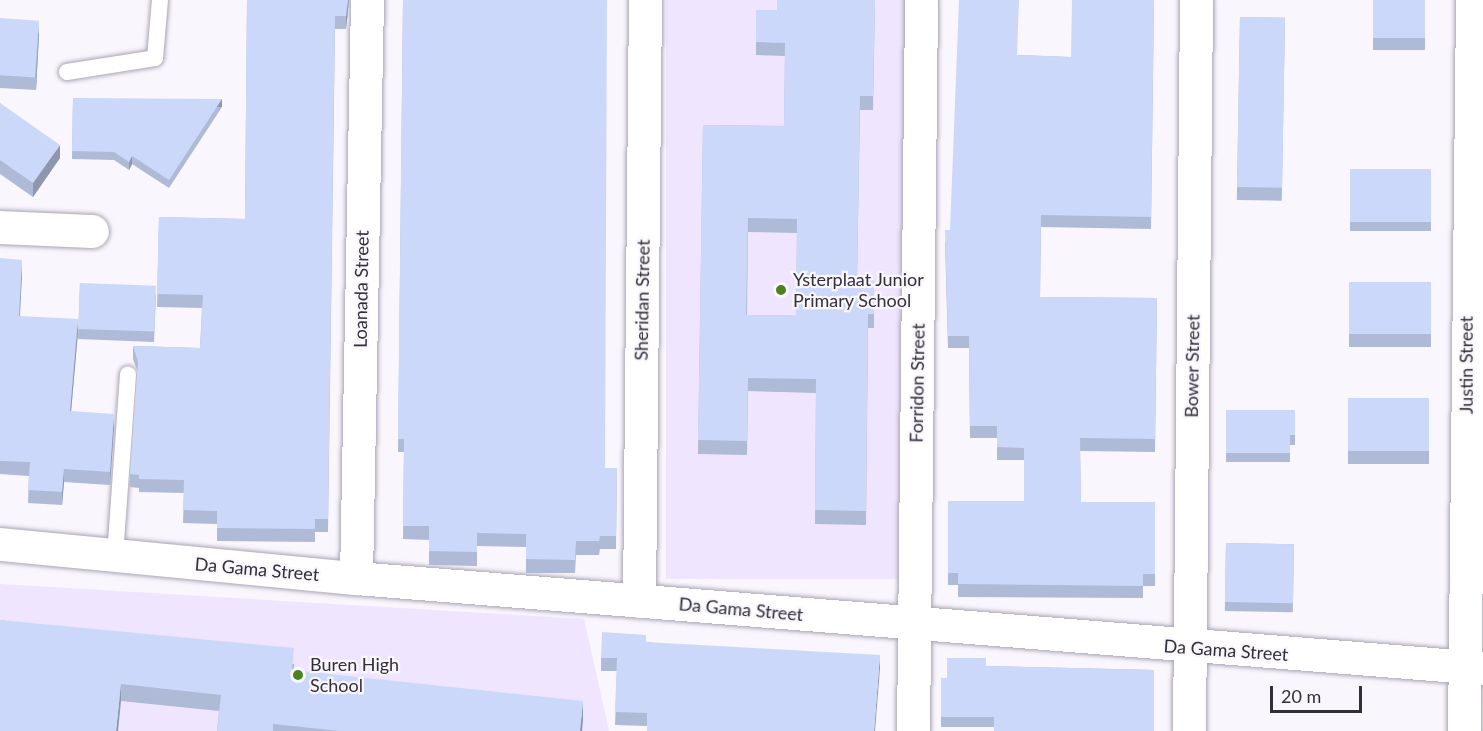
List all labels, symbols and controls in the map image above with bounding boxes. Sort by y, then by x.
street label: Loanada Street [349,230,373,348]
street label: Sheridan Street [630,239,654,361]
place label: Ysterplaat Junior Primary School [793,269,924,312]
marker: Ysterplaat Junior Primary School [774,283,788,297]
street label: Bower Street [1180,314,1204,418]
street label: Justin Street [1455,316,1477,414]
street label: Forridon Street [905,323,929,443]
street label: Da Gama Street [194,553,320,585]
street label: Da Gama Street [678,593,804,625]
street label: Da Gama Street [1163,635,1289,665]
place label: Buren High School [310,654,399,696]
marker: Buren High School [291,668,305,682]
scale bar [1273,674,1364,712]
text: 20 m [1281,685,1321,707]

